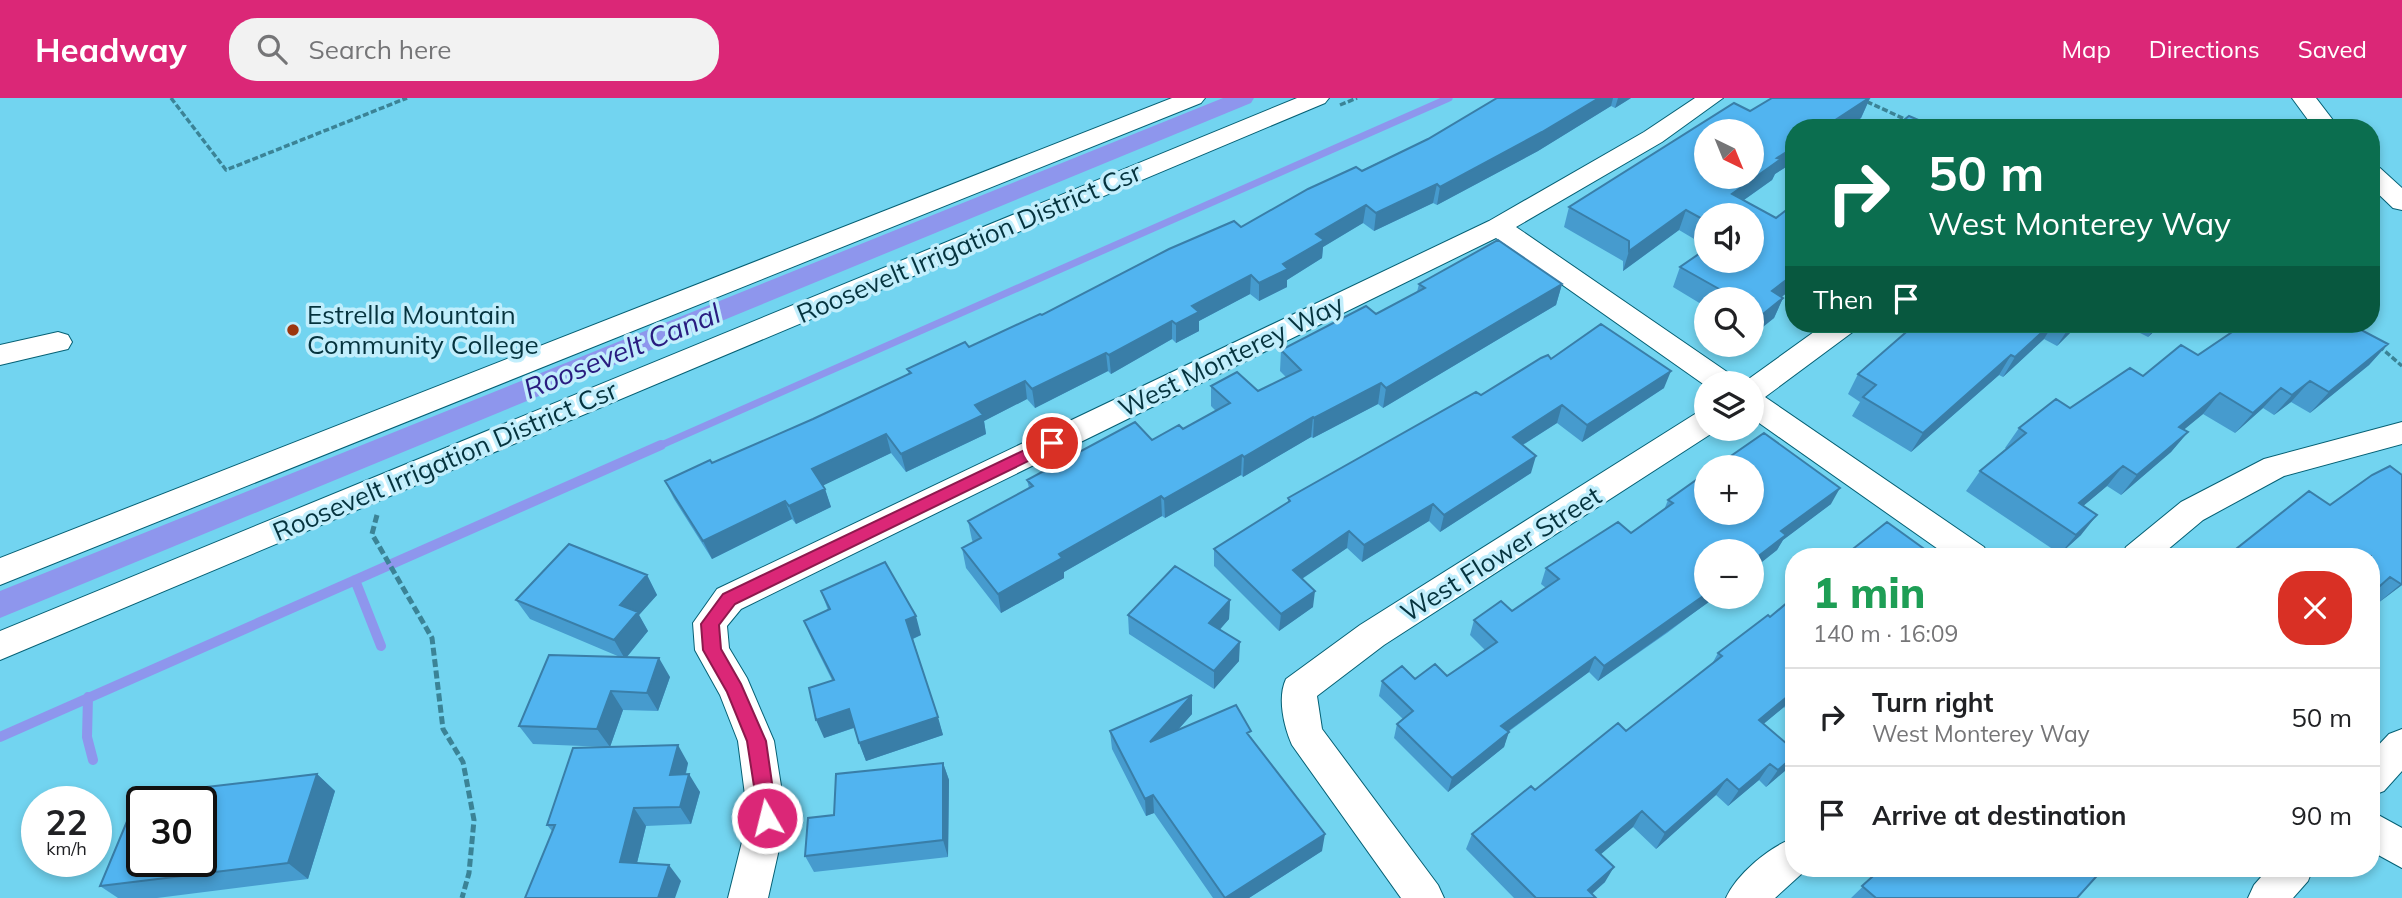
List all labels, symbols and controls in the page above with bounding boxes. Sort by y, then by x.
search box [229,18,719,81]
text: Headway [35,29,187,70]
icon: search [253,30,291,68]
text: Search here [309,33,451,66]
text: Map [2061,34,2111,64]
text: Directions [2149,34,2260,64]
text: Saved [2298,34,2367,64]
north arrow [1694,119,1764,189]
map controls [1694,119,1764,609]
text: 50 m [1928,142,2044,203]
icon: right [1813,147,1904,238]
street label: Roosevelt Irrigation District Csr [792,155,1147,330]
button: sound [1694,203,1764,273]
text: West Monterey Way [1928,203,2231,243]
icon: arrive [1887,280,1925,318]
text: Then [1813,283,1873,316]
street label: West Monterey Way [1113,287,1349,424]
button: search [1694,287,1764,357]
water label: Roosevelt Canal [518,295,726,406]
place label: Estrella Mountain Community College [307,298,539,361]
marker: Estrella Mountain Community College [285,322,301,338]
button: layers [1694,371,1764,441]
street label: Roosevelt Irrigation District Csr [268,373,623,548]
pin [1022,413,1082,473]
icon: arrive [1033,424,1071,462]
button: + [1694,455,1764,525]
street label: West Flower Street [1394,479,1607,629]
button: − [1694,539,1764,609]
text: 1 min [1813,566,1926,619]
button: close [2278,571,2352,645]
text: 140 m · 16:09 [1813,619,1958,648]
text: Turn right [1872,686,1993,719]
icon: right [1813,698,1851,736]
text: 50 m [2291,701,2352,734]
text: West Monterey Way [1872,719,2090,748]
position arrow [730,781,804,855]
speed limit sign: 30 [126,786,217,877]
icon: arrive [1813,796,1851,834]
text: Arrive at destination [1872,799,2127,832]
text: 90 m [2291,799,2352,832]
text: 22 [45,800,88,844]
text: km/h [46,837,87,860]

